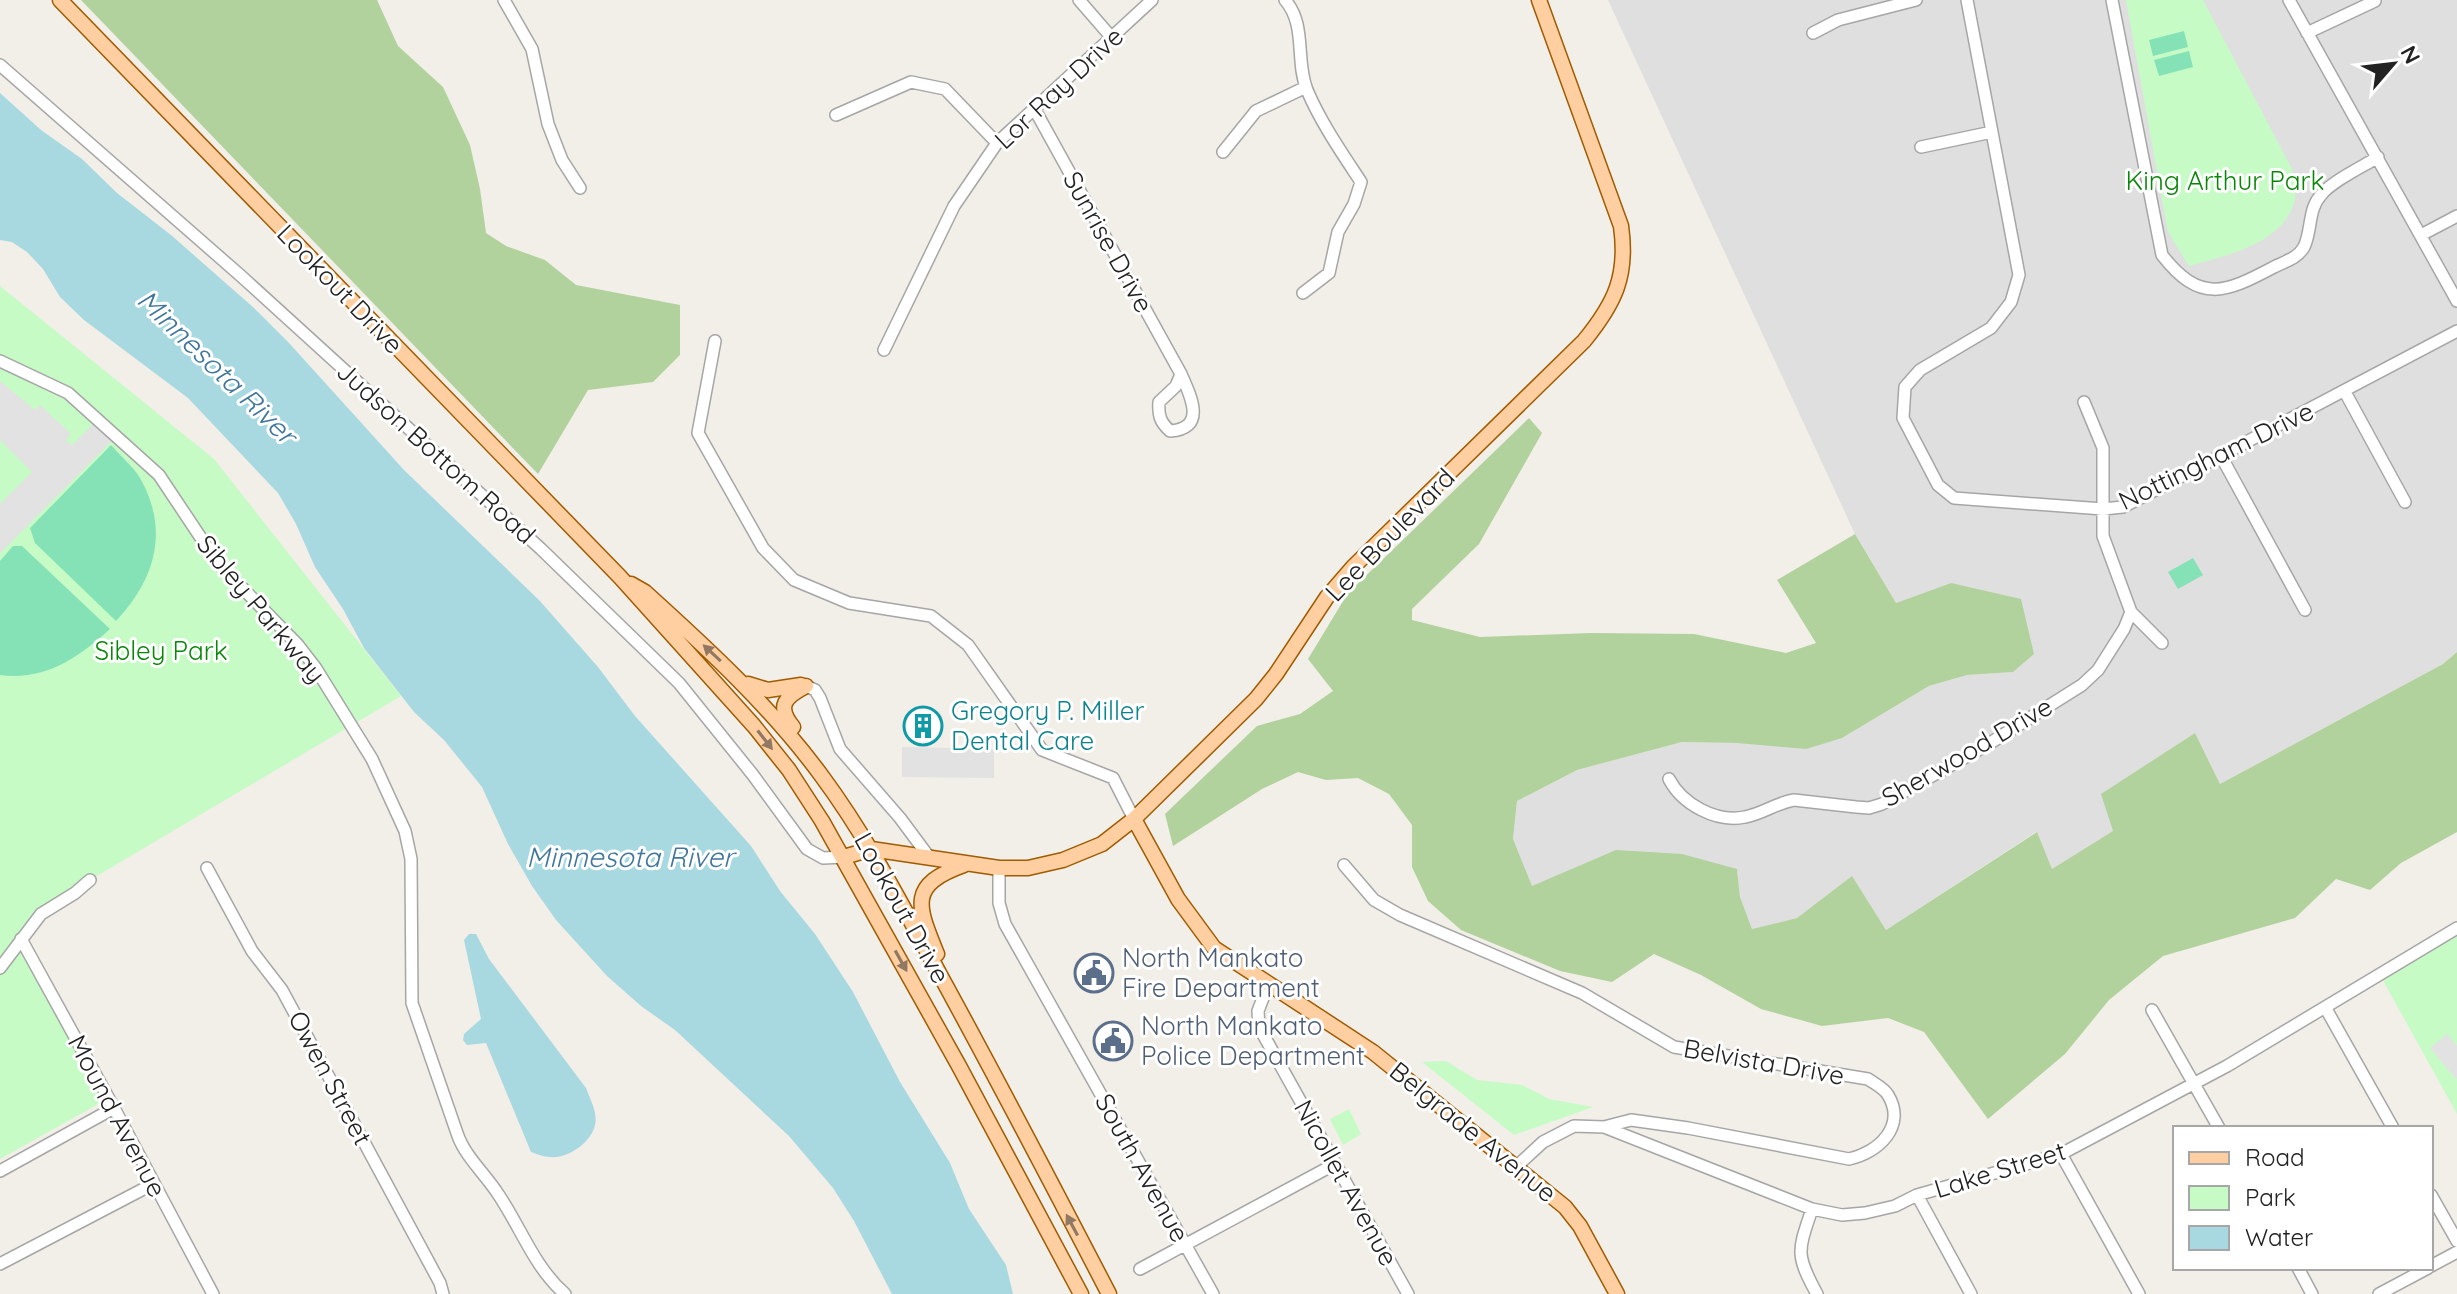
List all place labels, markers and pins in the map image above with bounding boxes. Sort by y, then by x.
place label: Gregory P. Miller Dental Care [951,694,1145,757]
building icon: Gregory P. Miller Dental Care [902,705,944,747]
place label: North Mankato Fire Department [1122,941,1320,1004]
public building icon: North Mankato Fire Department [1073,952,1115,994]
place label: North Mankato Police Department [1141,1009,1365,1072]
public building icon: North Mankato Police Department [1092,1020,1134,1062]

